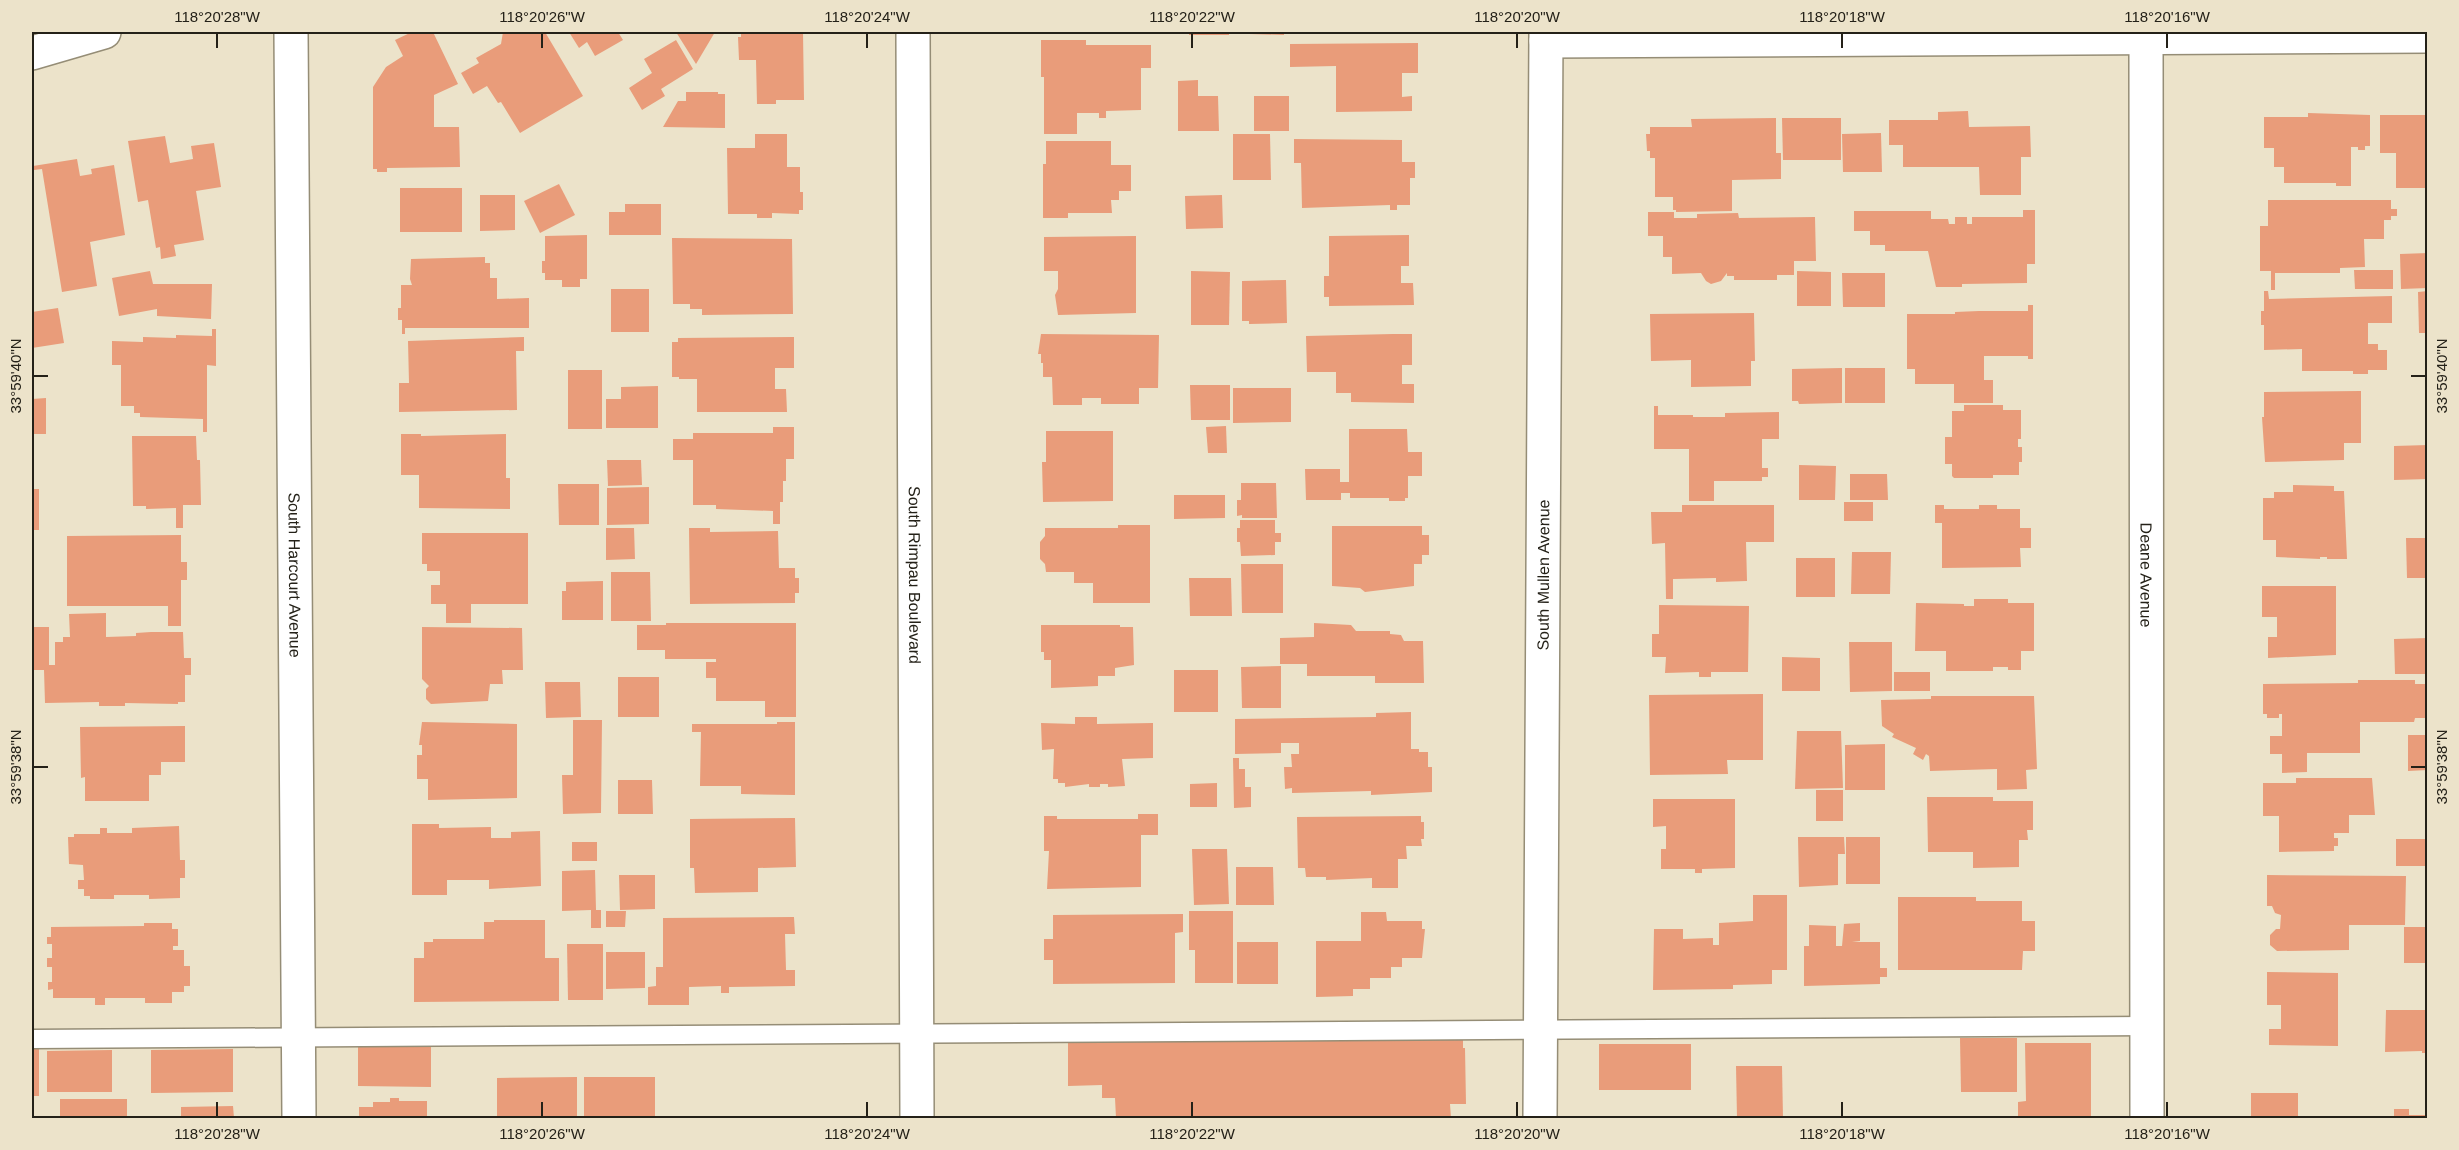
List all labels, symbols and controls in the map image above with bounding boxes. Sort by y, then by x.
text: 118°20'28"W [174,8,261,25]
text: 118°20'26"W [499,8,586,25]
text: 118°20'24"W [824,8,911,25]
text: 118°20'22"W [1149,8,1236,25]
text: 118°20'20"W [1474,8,1561,25]
text: 118°20'18"W [1799,8,1886,25]
text: 118°20'16"W [2124,8,2211,25]
text: 33°59'40"N [7,338,24,414]
text: 33°59'40"N [2433,338,2450,414]
street label: South Rimpau Boulevard [906,486,923,664]
street label: South Harcourt Avenue [285,492,304,658]
street label: South Mullen Avenue [1535,499,1552,651]
street label: Deane Avenue [2137,523,2155,627]
text: 33°59'38"N [7,729,24,805]
text: 33°59'38"N [2433,729,2450,805]
text: 118°20'28"W [174,1125,261,1142]
text: 118°20'26"W [499,1125,586,1142]
text: 118°20'24"W [824,1125,911,1142]
text: 118°20'22"W [1149,1125,1236,1142]
text: 118°20'20"W [1474,1125,1561,1142]
text: 118°20'18"W [1799,1125,1886,1142]
text: 118°20'16"W [2124,1125,2211,1142]

